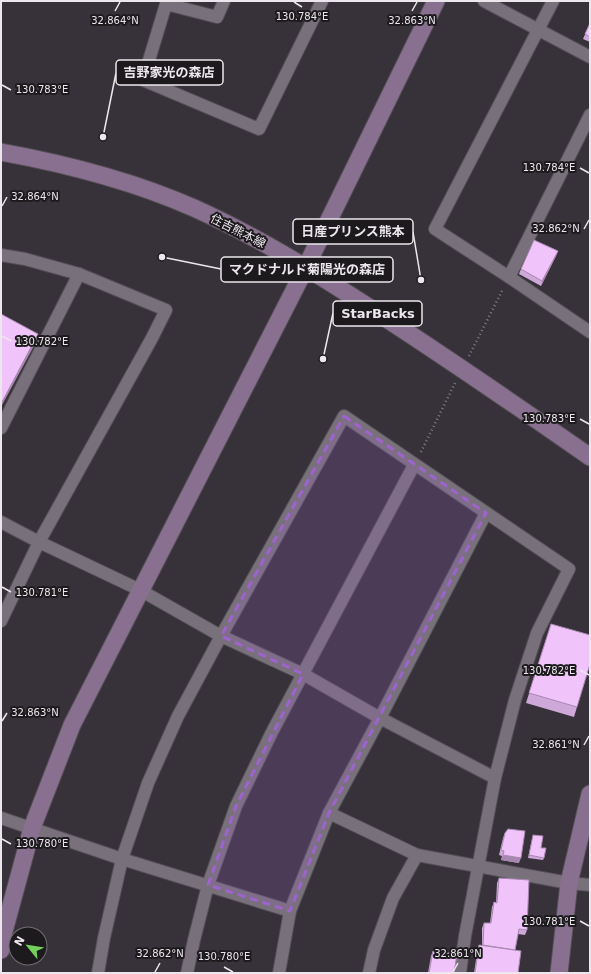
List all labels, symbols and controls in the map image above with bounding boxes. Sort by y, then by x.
text: 130.784°E [276,11,328,22]
text: 32.864°N [91,15,139,26]
text: 32.863°N [388,15,436,26]
callout: 吉野家光の森店 [116,60,223,85]
text: 吉野家光の森店 [123,65,215,80]
text: 130.783°E [16,84,68,95]
text: 130.784°E [523,162,575,173]
text: 32.864°N [11,191,59,202]
street label: 住吉熊本線 [208,211,268,251]
callout: 日産プリンス熊本 [293,219,413,244]
text: 32.862°N [532,223,580,234]
text: 日産プリンス熊本 [301,224,405,239]
callout: マクドナルド菊陽光の森店 [221,257,393,282]
text: マクドナルド菊陽光の森店 [229,262,385,277]
callout: StarBacks [333,301,422,326]
text: StarBacks [341,306,415,321]
text: 130.782°E [16,336,68,347]
text: 130.783°E [523,413,575,424]
text: 130.781°E [16,587,68,598]
text: 130.782°E [523,665,575,676]
text: 32.863°N [11,707,59,718]
text: 32.861°N [532,739,580,750]
text: 130.780°E [16,838,68,849]
text: 130.781°E [523,916,575,927]
north arrow [8,926,48,966]
text: N [12,934,28,948]
text: 32.862°N [136,948,184,959]
text: 32.861°N [434,948,482,959]
text: 130.780°E [198,951,250,962]

